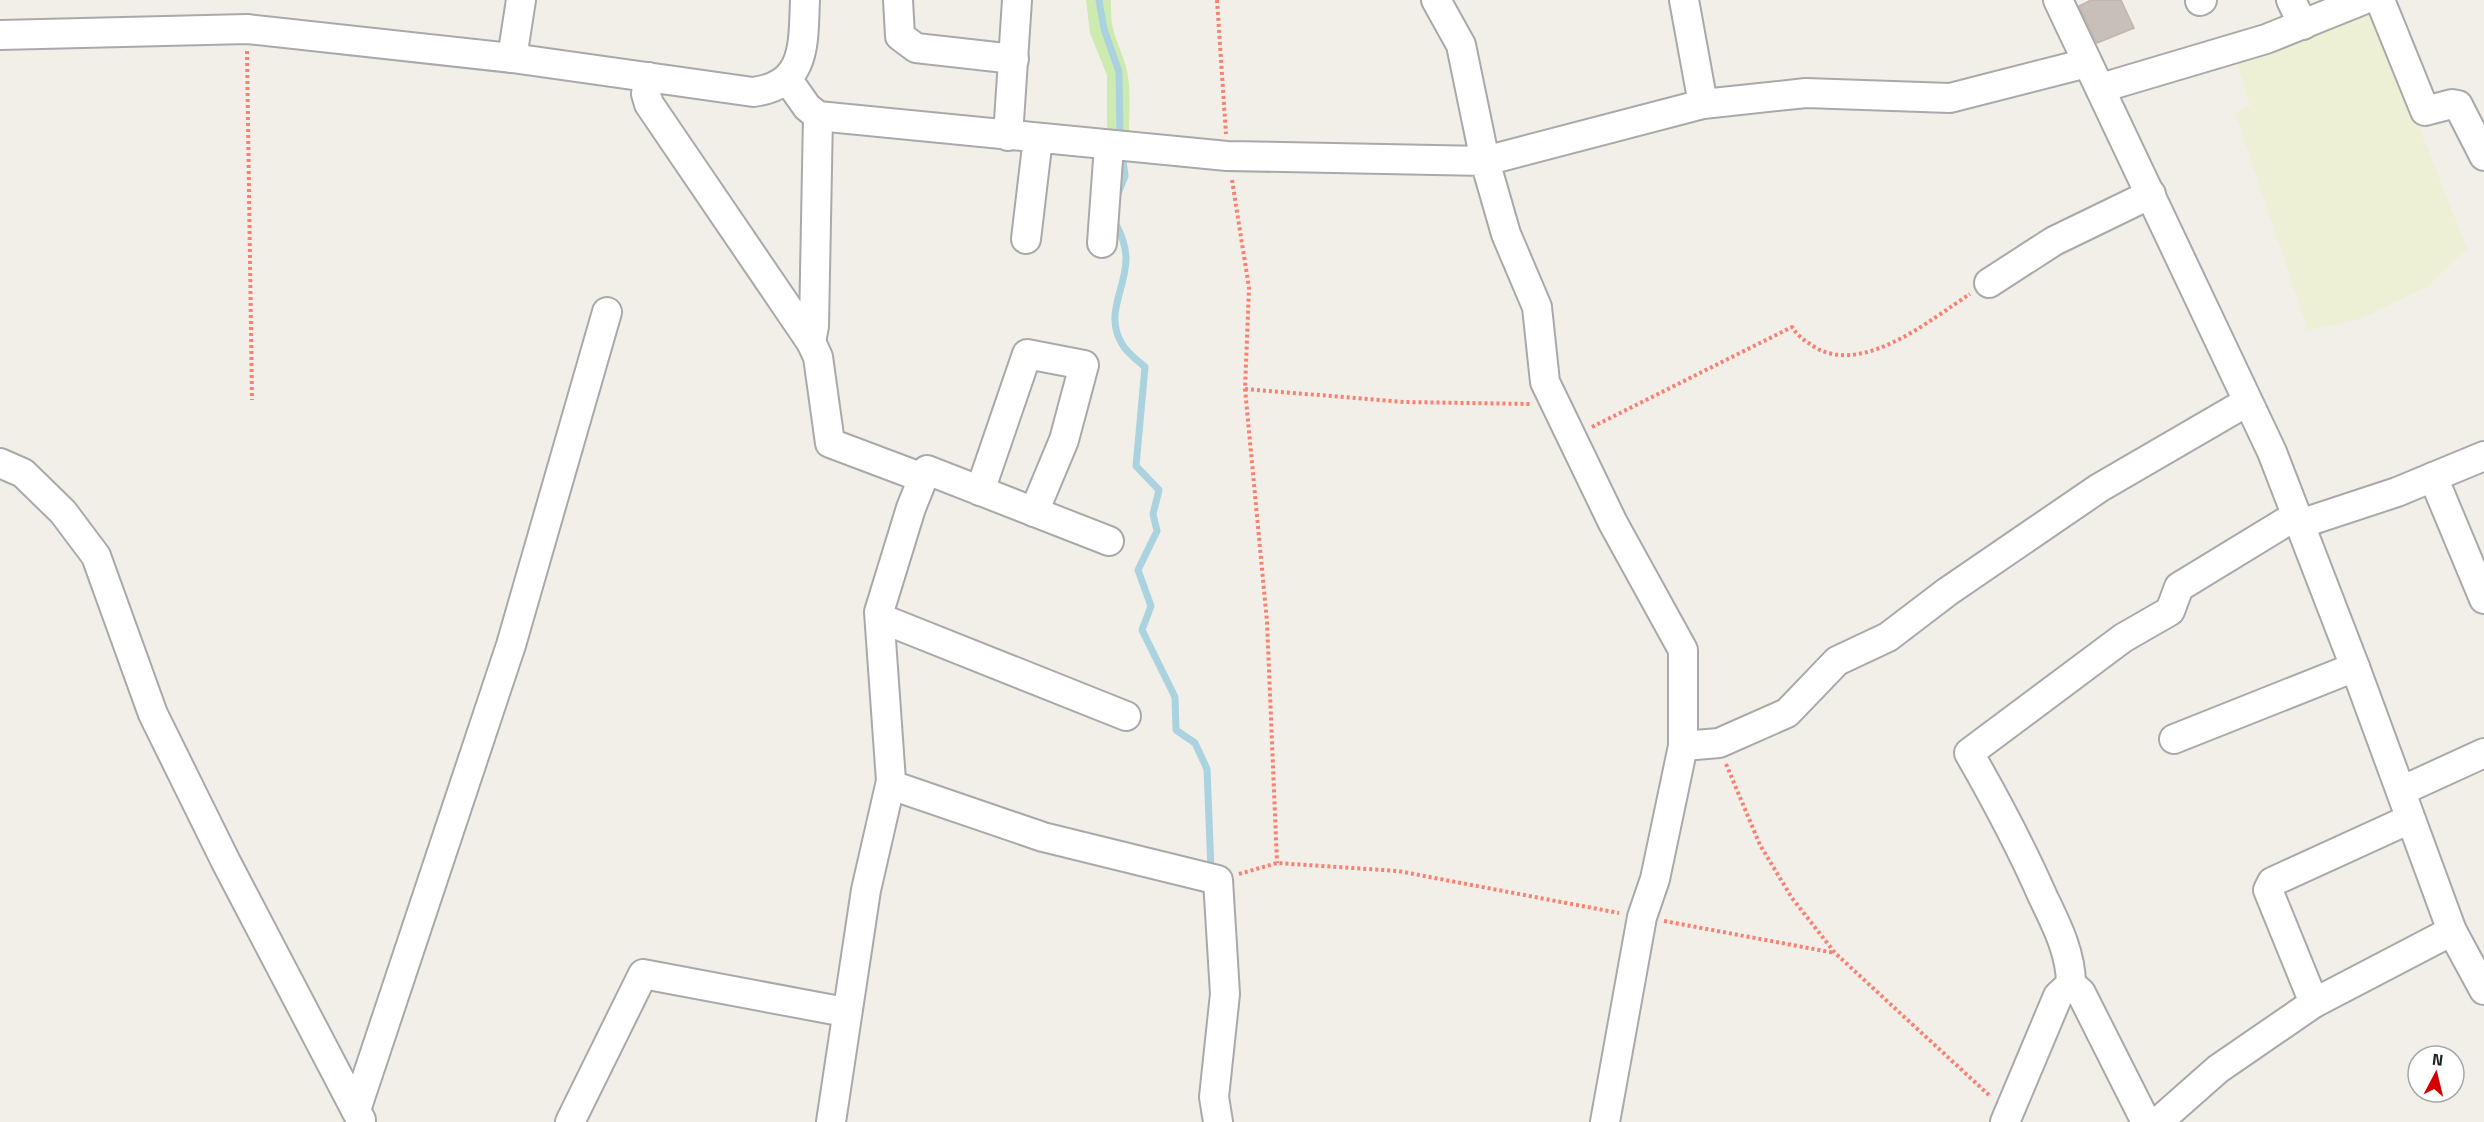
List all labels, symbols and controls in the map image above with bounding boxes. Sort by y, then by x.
north arrow [2406,1044,2466,1104]
text: N [2431,1047,2445,1072]

